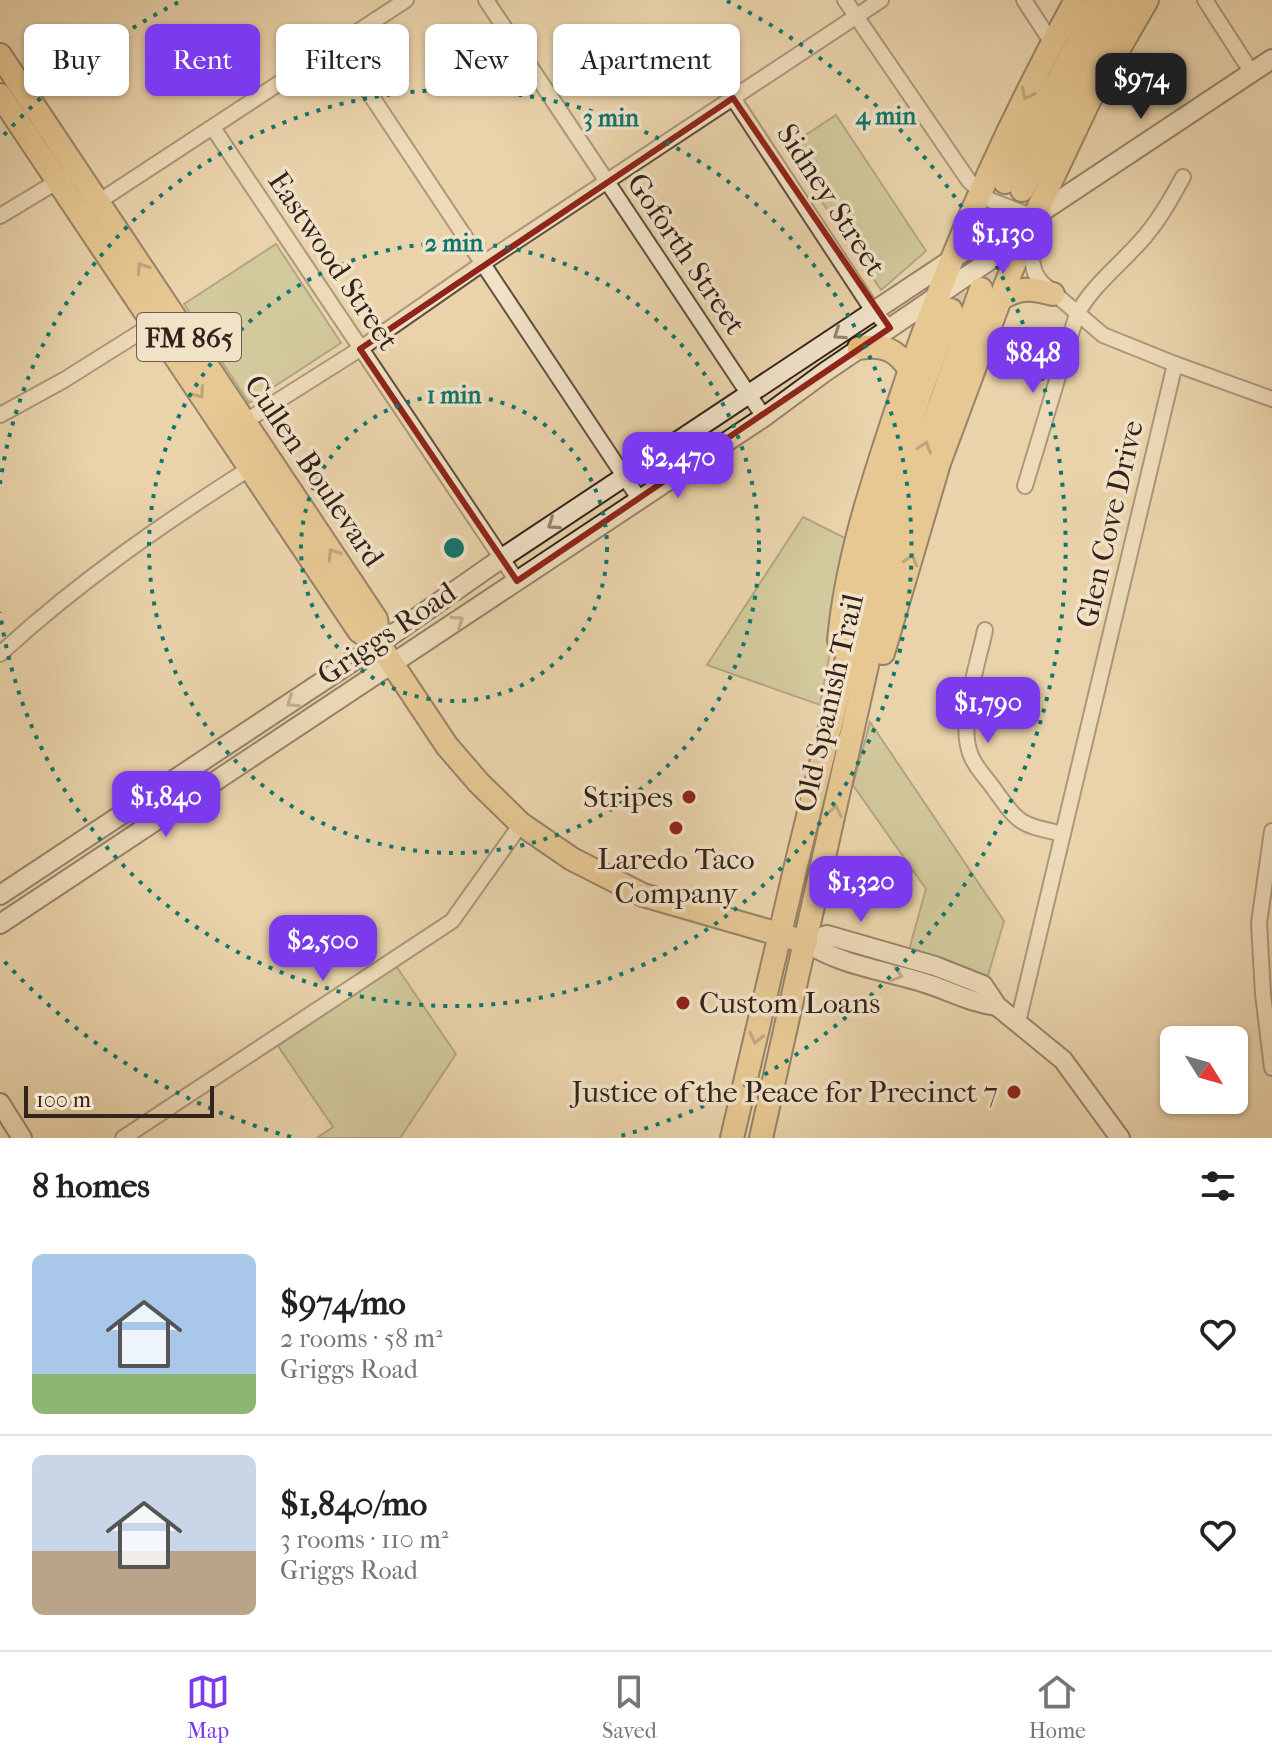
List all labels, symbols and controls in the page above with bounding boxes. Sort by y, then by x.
chip: Buy [24,24,129,96]
chip: Rent [145,24,260,96]
chip: Filters [276,24,409,96]
chip: New [425,24,537,96]
chip: Apartment [553,24,740,96]
pin: $974 [1094,53,1188,121]
text: $974 [1113,63,1169,94]
one-way arrow [1021,85,1037,100]
text: 4 min [855,102,917,131]
text: 3 min [583,104,640,132]
street label: Sidney Street [769,118,893,283]
street label: Eastwood Street [260,165,406,357]
street label: Goforth Street [619,167,753,341]
pin: $1,130 [938,208,1068,276]
text: $1,130 [971,218,1035,249]
text: 2 min [425,229,484,257]
one-way arrow [137,262,152,277]
road number: FM 865 [137,313,241,361]
one-way arrow [834,324,848,339]
pin: $848 [986,327,1080,395]
text: $848 [1005,337,1061,368]
street label: Cullen Boulevard [237,369,391,574]
text: 1 min [427,381,482,409]
one-way arrow [189,384,204,398]
street label: Glen Cove Drive [1069,417,1151,631]
pin: $2,470 [613,432,743,500]
one-way arrow [915,441,931,455]
text: $2,470 [640,442,716,473]
one-way arrow [547,514,561,529]
centre of rings [440,534,468,562]
one-way arrow [328,548,343,563]
one-way arrow [902,554,918,568]
street label: Griggs Road [311,575,463,693]
street label: Old Spanish Trail [787,591,871,815]
one-way arrow [449,616,463,631]
pin: $1,790 [923,677,1053,745]
text: $1,790 [954,687,1022,718]
one-way arrow [286,693,300,708]
pin: $1,840 [101,771,231,839]
place label: Stripes [583,780,673,815]
text: $1,840 [130,781,202,812]
marker: Stripes [680,788,698,806]
one-way arrow [826,805,843,819]
marker: Laredo Taco Company [667,819,685,837]
place label: Laredo Taco Company [597,842,755,911]
pin: $1,320 [796,856,926,924]
text: $1,320 [827,866,895,897]
pin: $2,500 [258,915,388,983]
text: $2,500 [287,925,359,956]
one-way arrow [890,966,904,982]
place label: Custom Loans [699,986,880,1021]
marker: Custom Loans [674,994,692,1012]
north arrow [1160,1026,1248,1114]
map controls [1160,1026,1248,1114]
one-way arrow [748,1030,765,1044]
place label: Justice of the Peace for Precinct 7 [569,1075,998,1110]
scale bar [24,1082,214,1118]
marker: Justice of the Peace for Precinct 7 [1005,1083,1023,1101]
text: 100 m [36,1087,91,1113]
icon: filters [1196,1164,1240,1208]
text: 8 homes [32,1166,150,1206]
text: $974/mo [280,1283,406,1323]
icon: home [96,1286,192,1382]
icon: heart [1196,1312,1240,1356]
text: 2 rooms · 58 m² [280,1323,443,1354]
text: Griggs Road [280,1354,418,1385]
text: $1,840/mo [280,1484,427,1524]
icon: home [96,1487,192,1583]
icon: heart [1196,1513,1240,1557]
text: 3 rooms · 110 m² [280,1524,448,1555]
text: Griggs Road [280,1555,418,1586]
tab: Map [186,1670,230,1744]
tab: Saved [602,1670,657,1744]
tab: Home [1029,1670,1086,1744]

